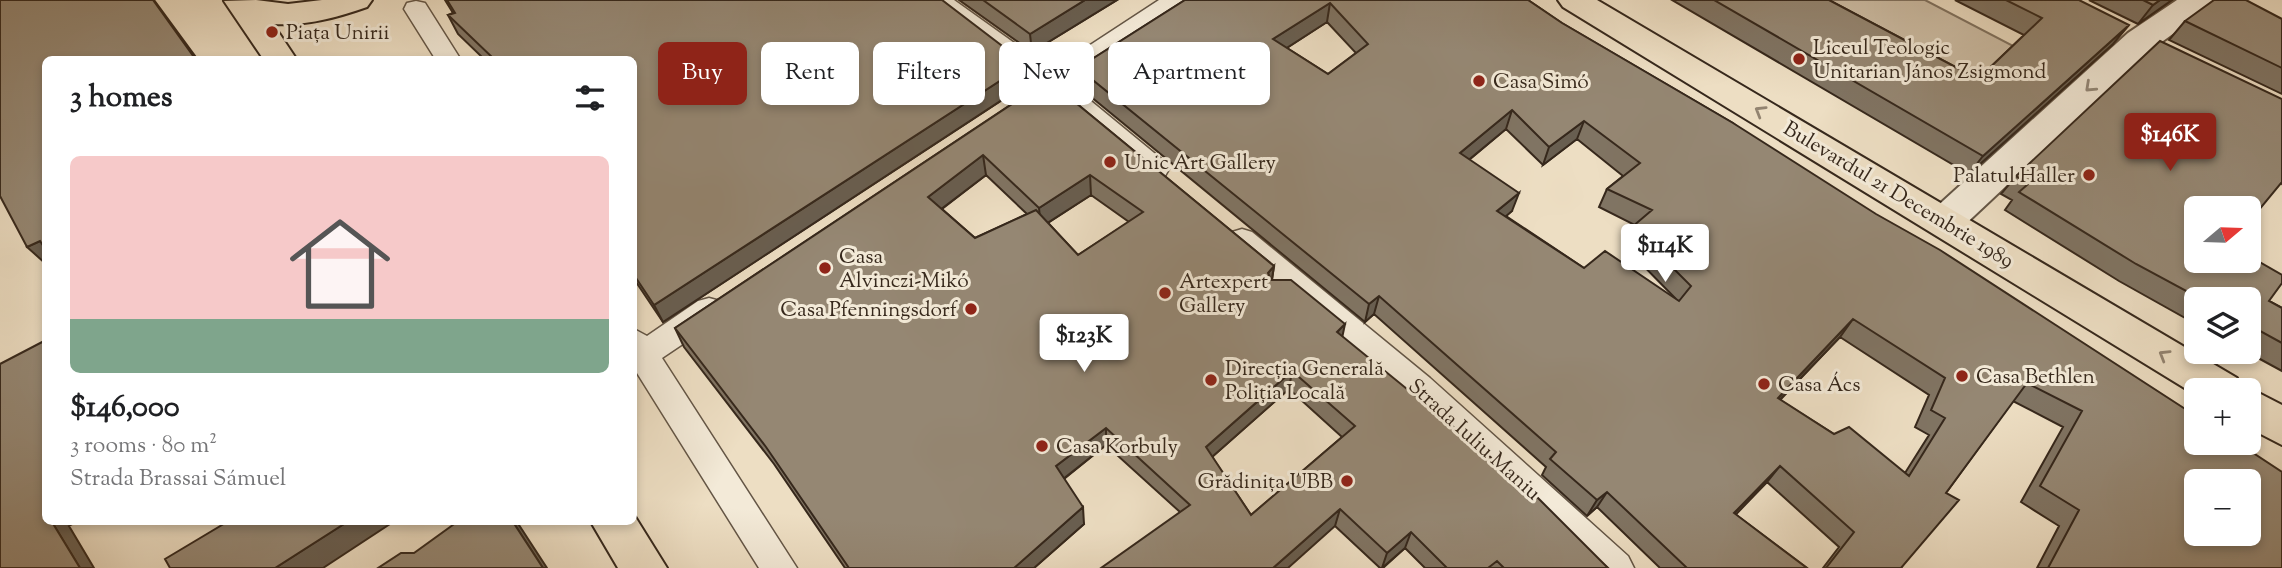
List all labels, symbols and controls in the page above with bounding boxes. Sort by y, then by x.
place label: Piața Unirii [286,19,390,49]
marker: Piața Unirii [264,24,280,40]
place label: Liceul Teologic Unitarian János Zsigmond [1813,34,2047,88]
chip: Buy [658,42,747,105]
chip: Rent [761,42,859,105]
chip: Filters [873,42,985,105]
chip: New [999,42,1094,105]
chip: Apartment [1108,42,1270,105]
marker: Liceul Teologic Unitarian János Zsigmond [1791,51,1807,67]
place label: Casa Simó [1493,68,1589,98]
marker: Casa Simó [1471,73,1487,89]
text: 3 homes [70,77,173,120]
icon: filters [571,79,609,117]
one-way arrow [2085,79,2098,92]
one-way arrow [1755,106,1768,119]
pin: $146K [2121,114,2219,173]
street label: Bulevardul 21 Decembrie 1989 [1777,115,2019,277]
text: $146K [2140,119,2200,152]
place label: Unic Art Gallery [1124,149,1277,179]
marker: Unic Art Gallery [1102,154,1118,170]
place label: Palatul Haller [1953,162,2075,192]
marker: Palatul Haller [2081,167,2097,183]
north arrow [2184,196,2261,273]
map controls [2184,196,2261,546]
icon: home [277,201,403,327]
pin: $114K [1616,224,1714,284]
text: $114K [1637,230,1693,263]
place label: Casa Alvinczi-Mikó [839,243,969,297]
marker: Casa Alvinczi-Mikó [817,260,833,276]
place label: Artexpert Gallery [1179,268,1268,322]
marker: Artexpert Gallery [1157,285,1173,301]
button: layers [2184,287,2261,364]
place label: Casa Pfenningsdorf [780,296,959,326]
marker: Casa Pfenningsdorf [963,301,979,317]
pin: $123K [1035,314,1133,374]
text: $123K [1056,320,1112,353]
one-way arrow [2159,350,2172,363]
place label: Direcția Generală Poliția Locală [1225,355,1384,409]
place label: Casa Bethlen [1976,363,2095,393]
marker: Casa Bethlen [1954,368,1970,384]
place label: Casa Ács [1778,371,1861,401]
marker: Direcția Generală Poliția Locală [1203,372,1219,388]
street label: Strada Iuliu Maniu [1401,373,1547,508]
marker: Casa Ács [1756,376,1772,392]
button: + [2184,378,2261,455]
text: $146,000 [70,387,180,430]
text: 3 rooms · 80 m² [70,430,217,463]
place label: Casa Korbuly [1056,433,1178,463]
marker: Casa Korbuly [1034,438,1050,454]
text: Strada Brassai Sámuel [70,463,286,496]
place label: Grădinița UBB [1198,468,1333,498]
button: − [2184,469,2261,546]
marker: Grădinița UBB [1339,473,1355,489]

